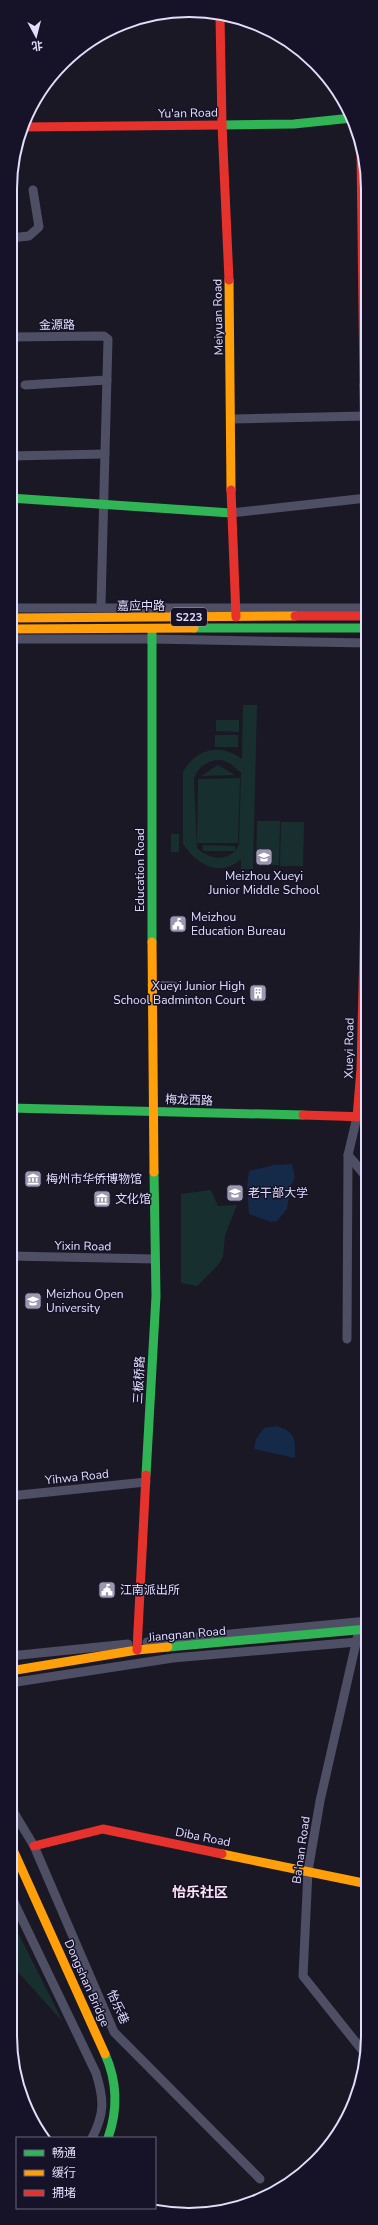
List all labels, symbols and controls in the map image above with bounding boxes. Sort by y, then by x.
north arrow [16,16,56,56]
text: 北 [31,37,44,54]
street label: Yu'an Road [157,104,218,122]
street label: Meiyuan Road [209,279,227,355]
street label: 金源路 [39,317,75,333]
street label: 嘉应中路 [117,598,165,614]
road number: S223 [171,608,207,626]
street label: Education Road [132,828,148,912]
school or university icon: Meizhou Xueyi Junior Middle School [254,847,274,867]
place label: Meizhou Xueyi Junior Middle School [208,868,320,898]
place label: Meizhou Education Bureau [191,909,286,939]
public building icon: Meizhou Education Bureau [168,914,188,934]
place label: Xueyi Junior High School Badminton Court [113,978,246,1008]
building icon: Xueyi Junior High School Badminton Court [248,983,268,1003]
street label: Xueyi Road [340,1017,358,1079]
street label: 梅龙西路 [165,1091,213,1109]
museum icon: 梅州市华侨博物馆 [23,1169,43,1189]
place label: 梅州市华侨博物馆 [46,1171,142,1187]
school or university icon: 老干部大学 [225,1183,245,1203]
place label: 老干部大学 [248,1185,308,1201]
museum icon: 文化馆 [92,1189,112,1209]
place label: 文化馆 [115,1191,151,1207]
street label: Yixin Road [53,1237,112,1254]
place label: Meizhou Open University [46,1286,124,1316]
school or university icon: Meizhou Open University [23,1291,43,1311]
street label: 三板桥路 [130,1356,148,1404]
street label: Yihwa Road [43,1466,110,1488]
public building icon: 江南派出所 [97,1580,117,1600]
place label: 江南派出所 [120,1582,180,1598]
street label: Jiangnan Road [147,1623,226,1645]
street label: Ba'nan Road [288,1815,314,1885]
street label: Diba Road [174,1824,232,1850]
district label: 怡乐社区 [172,1883,228,1902]
street label: Dongshan Bridge [61,1937,113,2029]
street label: 怡乐巷 [103,1987,133,2027]
legend [16,2137,156,2209]
text: 畅通 [52,2145,76,2161]
text: 缓行 [52,2165,76,2181]
text: 拥堵 [52,2185,76,2201]

